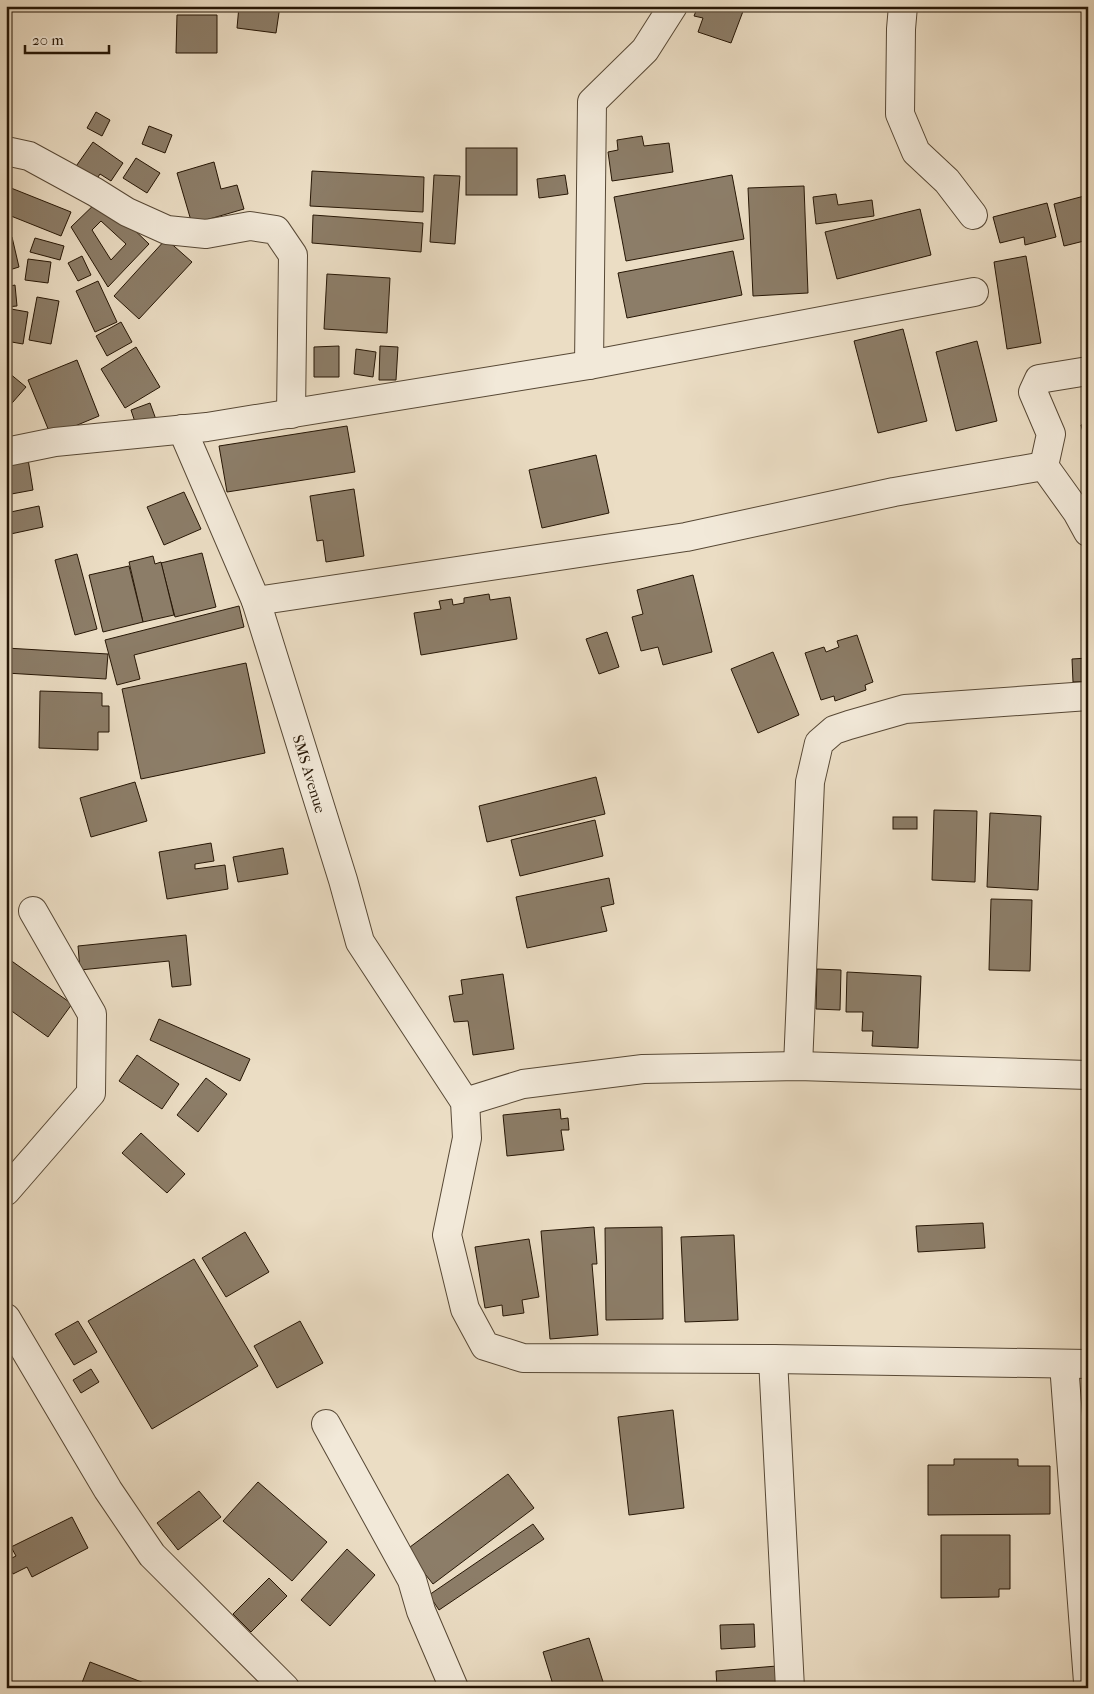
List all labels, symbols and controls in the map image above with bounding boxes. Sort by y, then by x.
scale bar [25,22,109,54]
text: 20 m [32,31,64,49]
street label: SMS Avenue [289,733,330,816]

